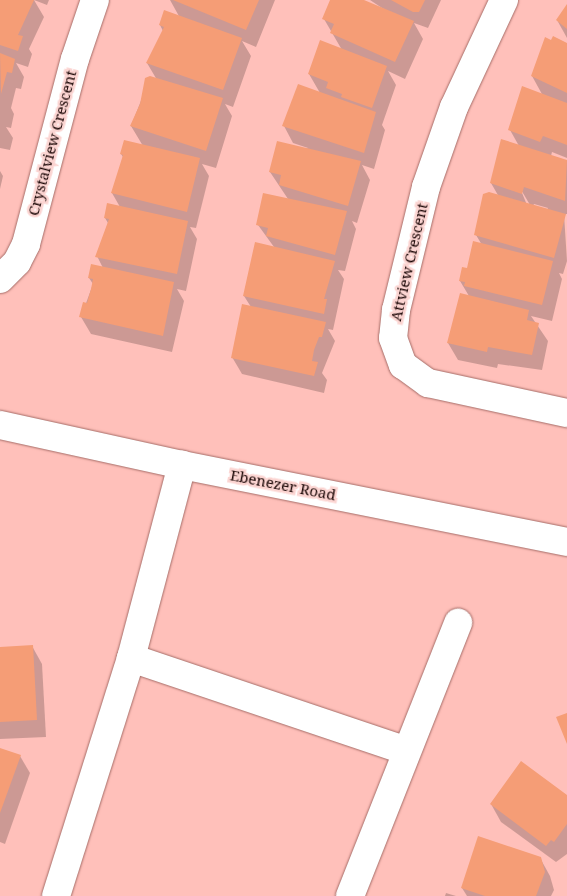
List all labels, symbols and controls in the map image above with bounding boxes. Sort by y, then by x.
street label: Crystalview Crescent [24,68,80,218]
street label: Attview Crescent [387,201,431,323]
street label: Ebenezer Road [229,466,337,504]

